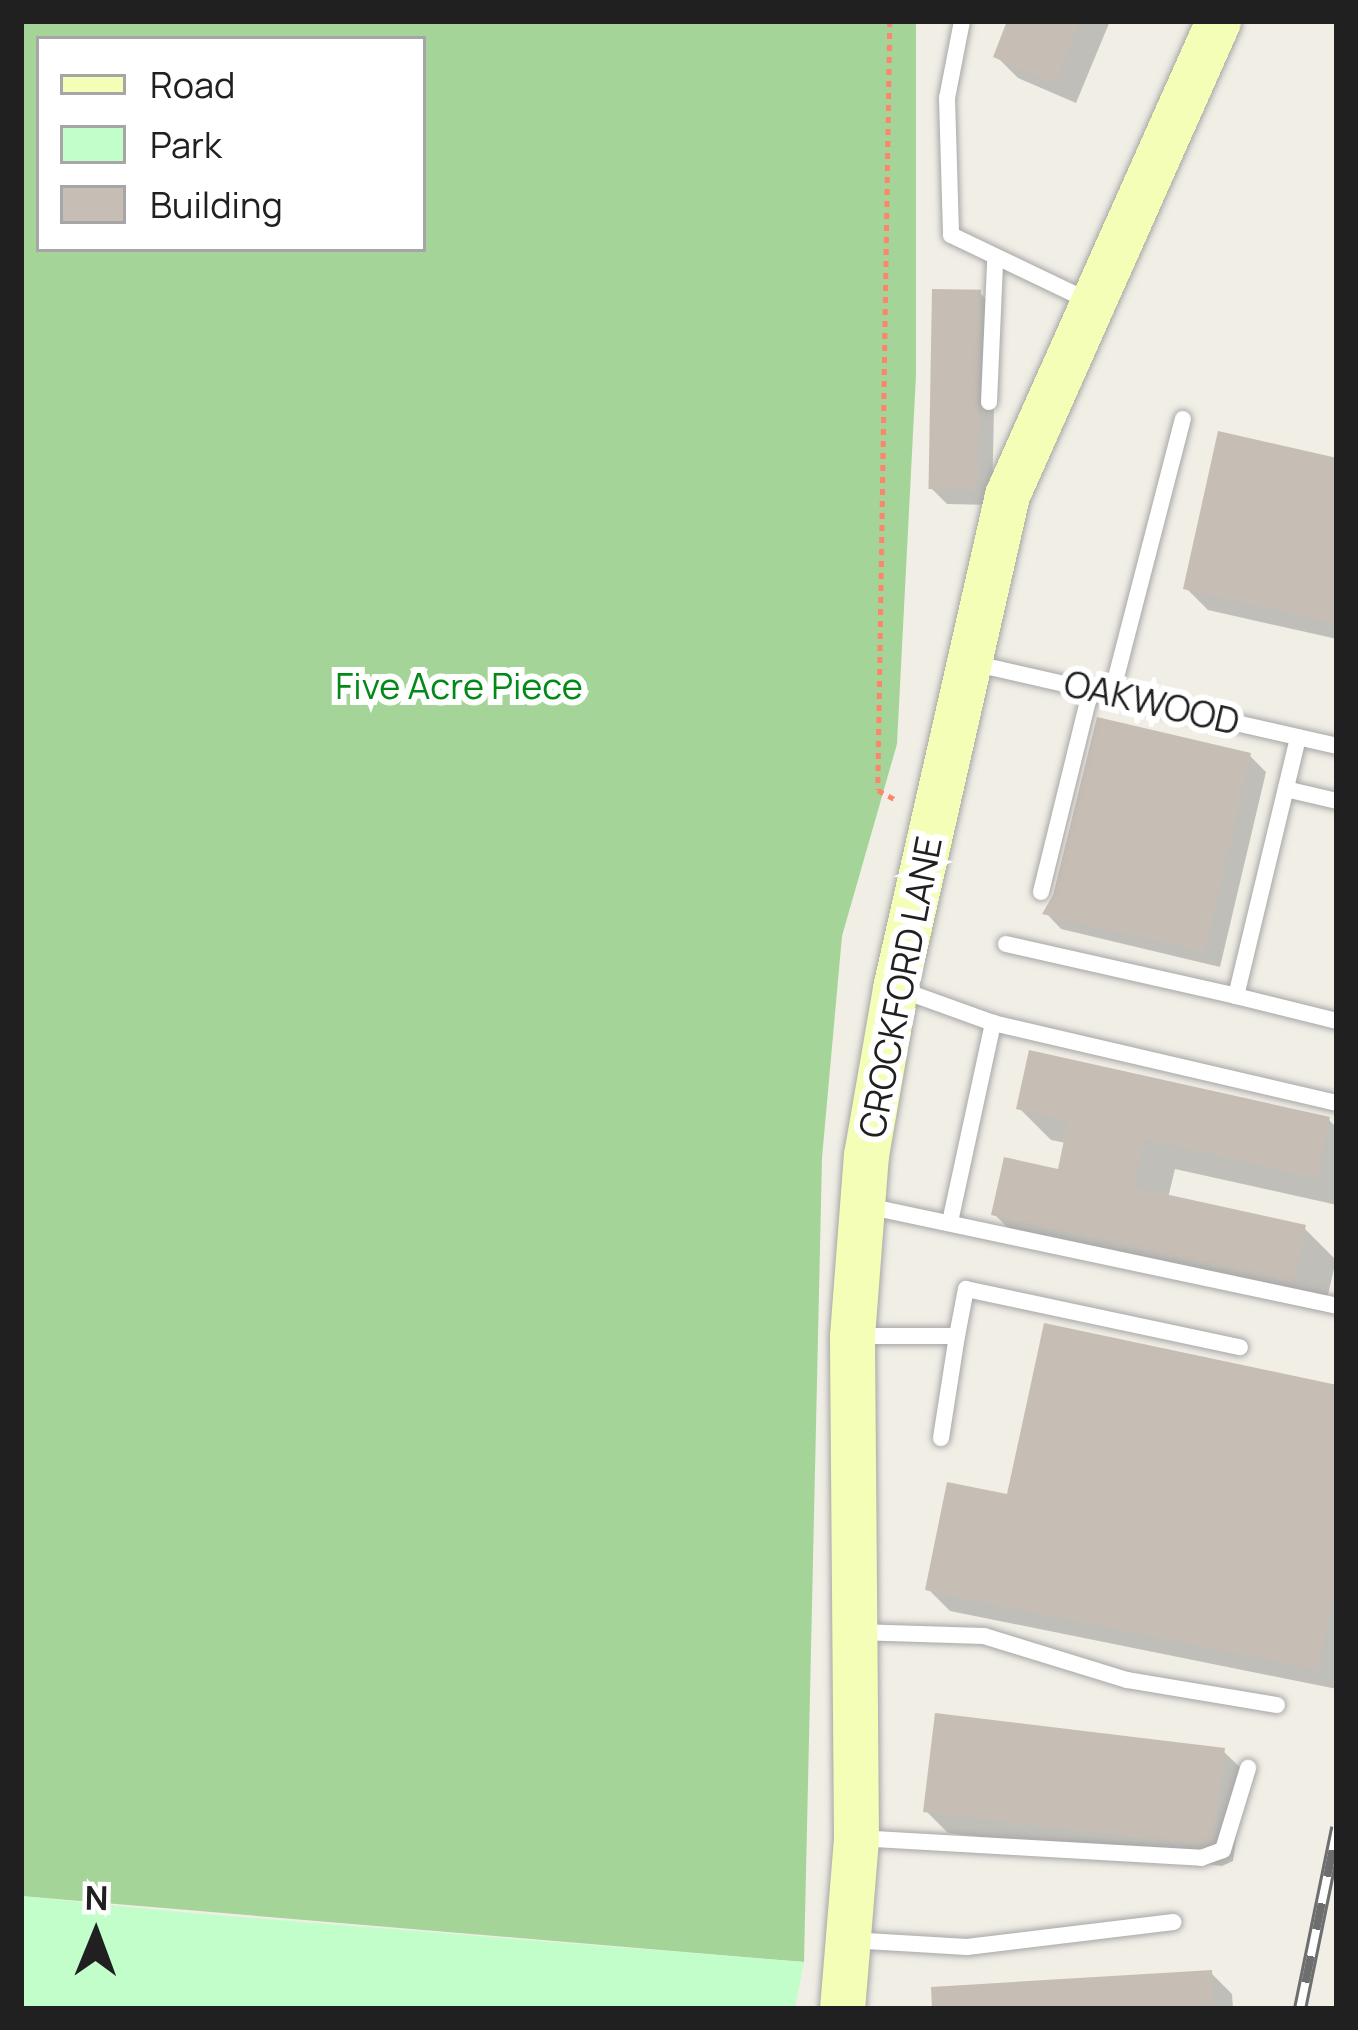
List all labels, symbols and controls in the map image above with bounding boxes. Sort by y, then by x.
legend [36,36,426,252]
text: Road [150,60,235,109]
text: Park [150,120,222,169]
text: Building [150,180,283,229]
street label: OAKWOOD [1060,661,1244,743]
park label: Five Acre Piece [335,664,583,708]
street label: CROCKFORD LANE [850,833,950,1141]
north arrow [36,1874,156,1994]
text: N [84,1875,109,1920]

